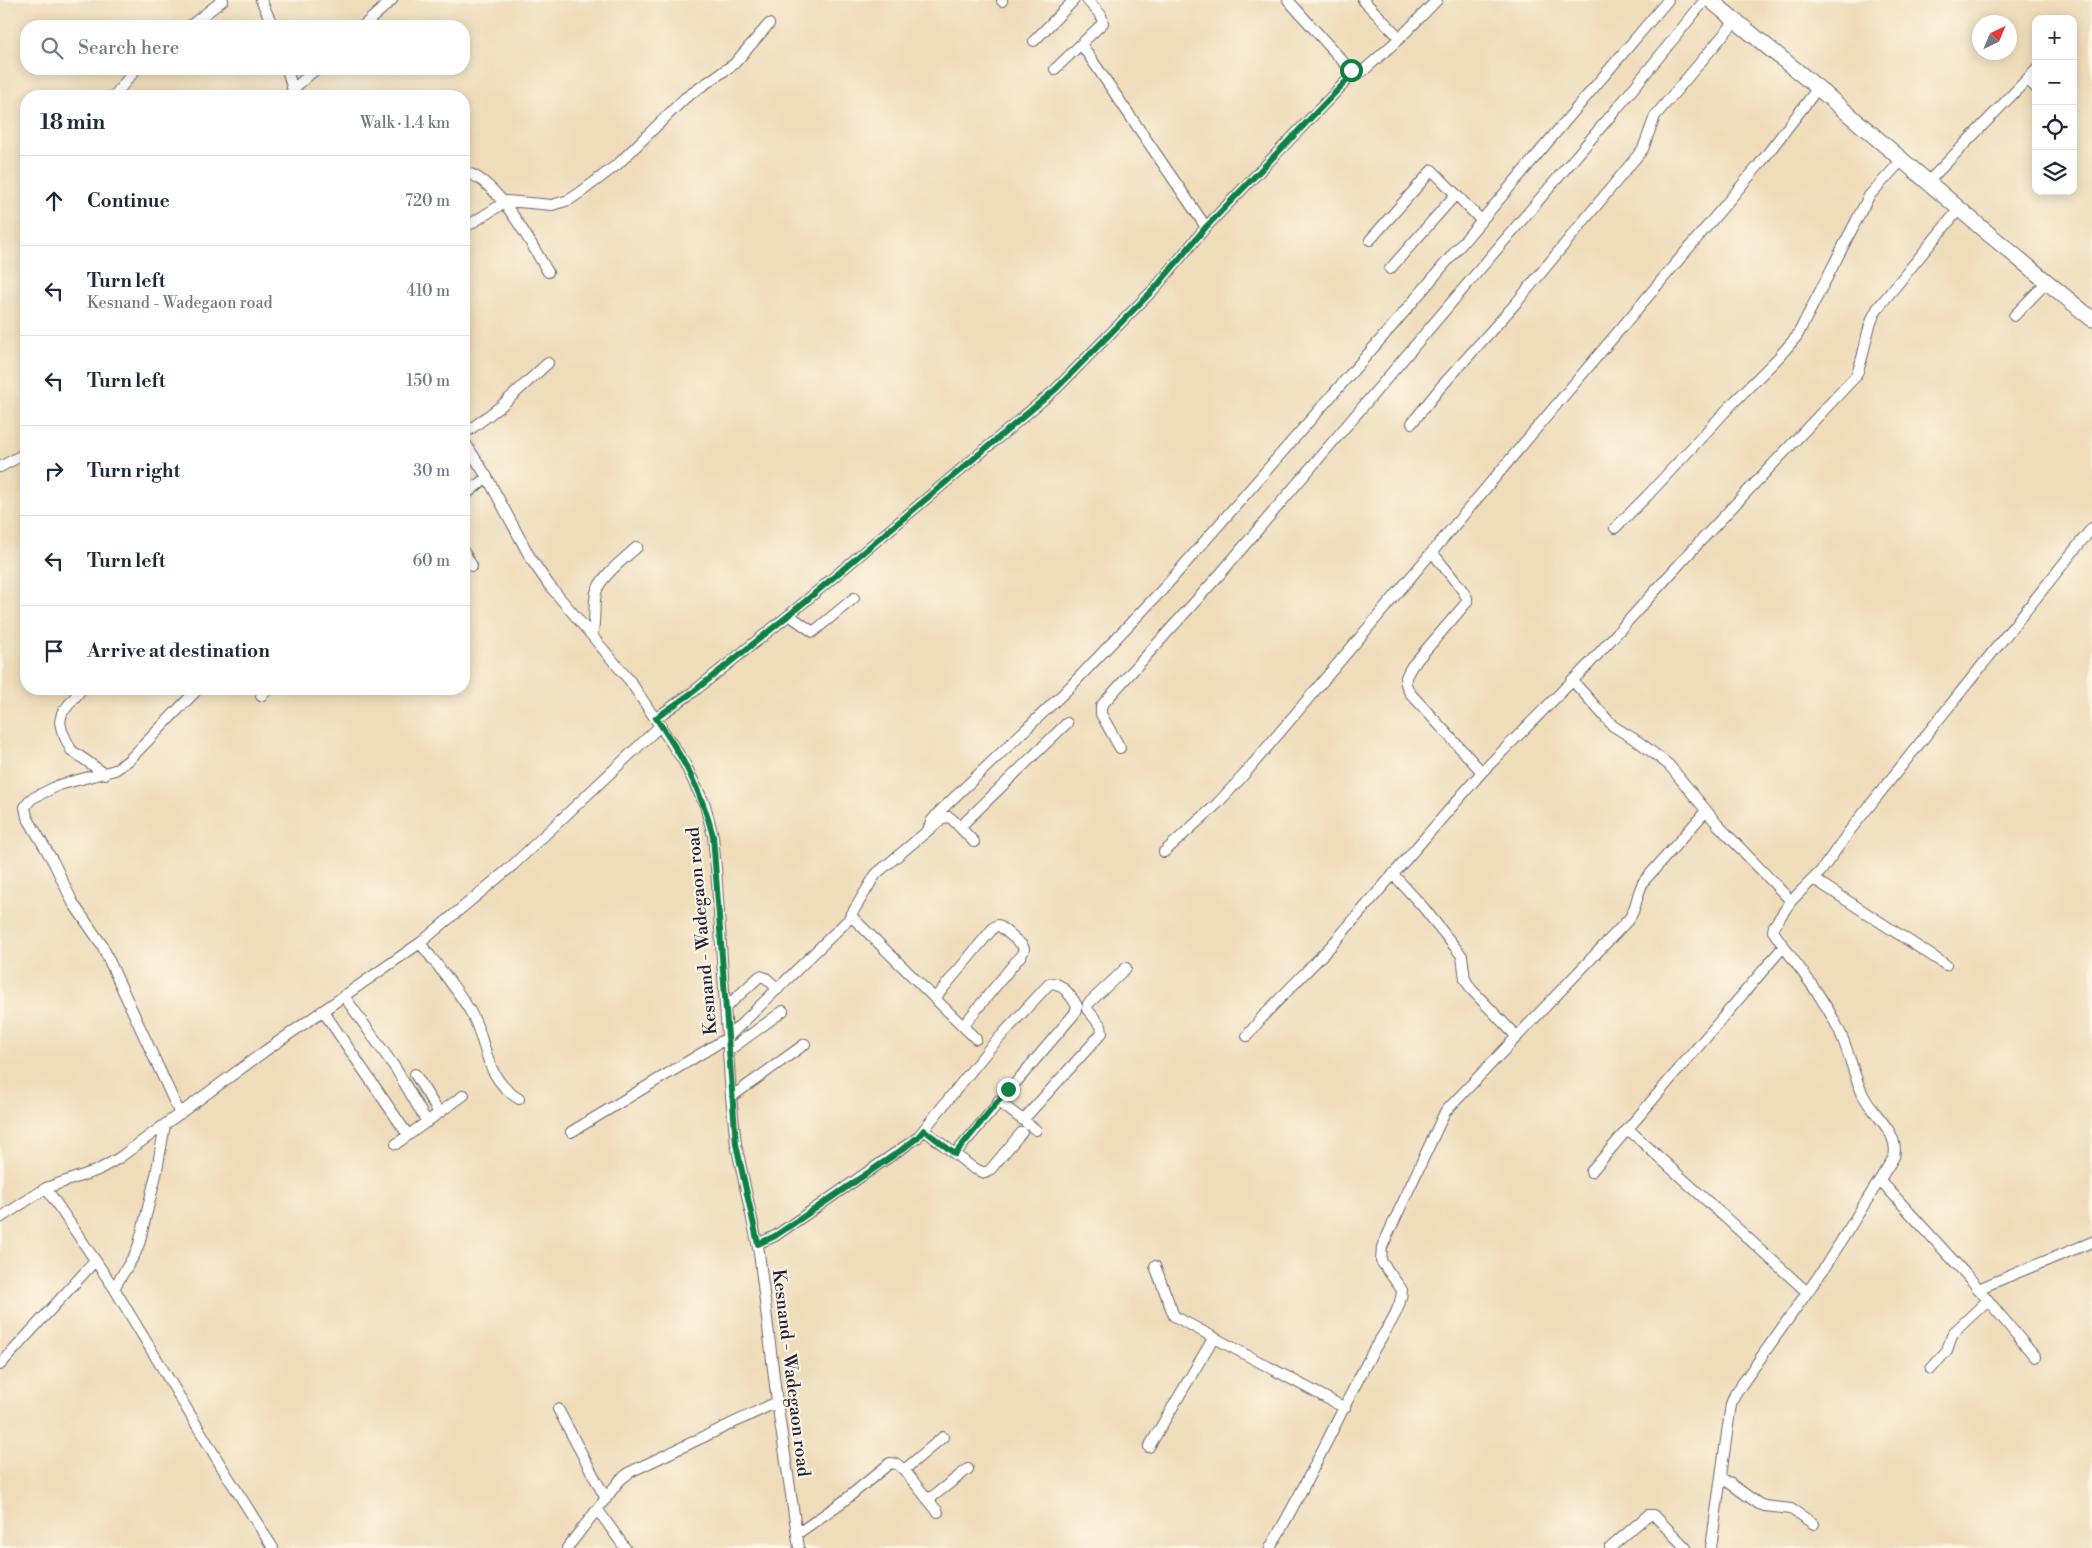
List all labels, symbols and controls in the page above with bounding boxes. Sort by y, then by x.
north arrow [1972,15,2017,60]
map controls [2032,15,2077,195]
button: + [2032,15,2077,60]
search box [20,20,470,75]
icon: search [38,34,66,62]
text: Search here [78,36,179,60]
route start [1340,59,1363,82]
button: − [2032,60,2077,105]
button: locate [2032,105,2077,150]
text: 18 min [40,110,105,136]
text: Walk · 1.4 km [360,113,450,133]
button: layers [2032,150,2077,195]
icon: ahead [40,187,68,215]
text: Continue [87,189,170,213]
text: 720 m [405,191,450,211]
text: Turn left [87,269,166,293]
icon: left [40,277,68,305]
text: 410 m [406,281,450,301]
text: Kesnand - Wadegaon road [87,293,273,313]
icon: left [40,367,68,395]
text: Turn left [87,369,166,393]
text: 150 m [406,371,450,391]
icon: right [40,457,68,485]
text: Turn right [87,459,180,483]
text: 30 m [413,461,450,481]
icon: left [40,547,68,575]
text: Turn left [87,549,166,573]
text: 60 m [412,551,450,571]
icon: arrive [40,637,68,665]
text: Arrive at destination [87,639,270,663]
street label: Kesnand - Wadegaon road [681,825,723,1036]
route end [997,1078,1020,1101]
street label: Kesnand - Wadegaon road [767,1268,815,1479]

